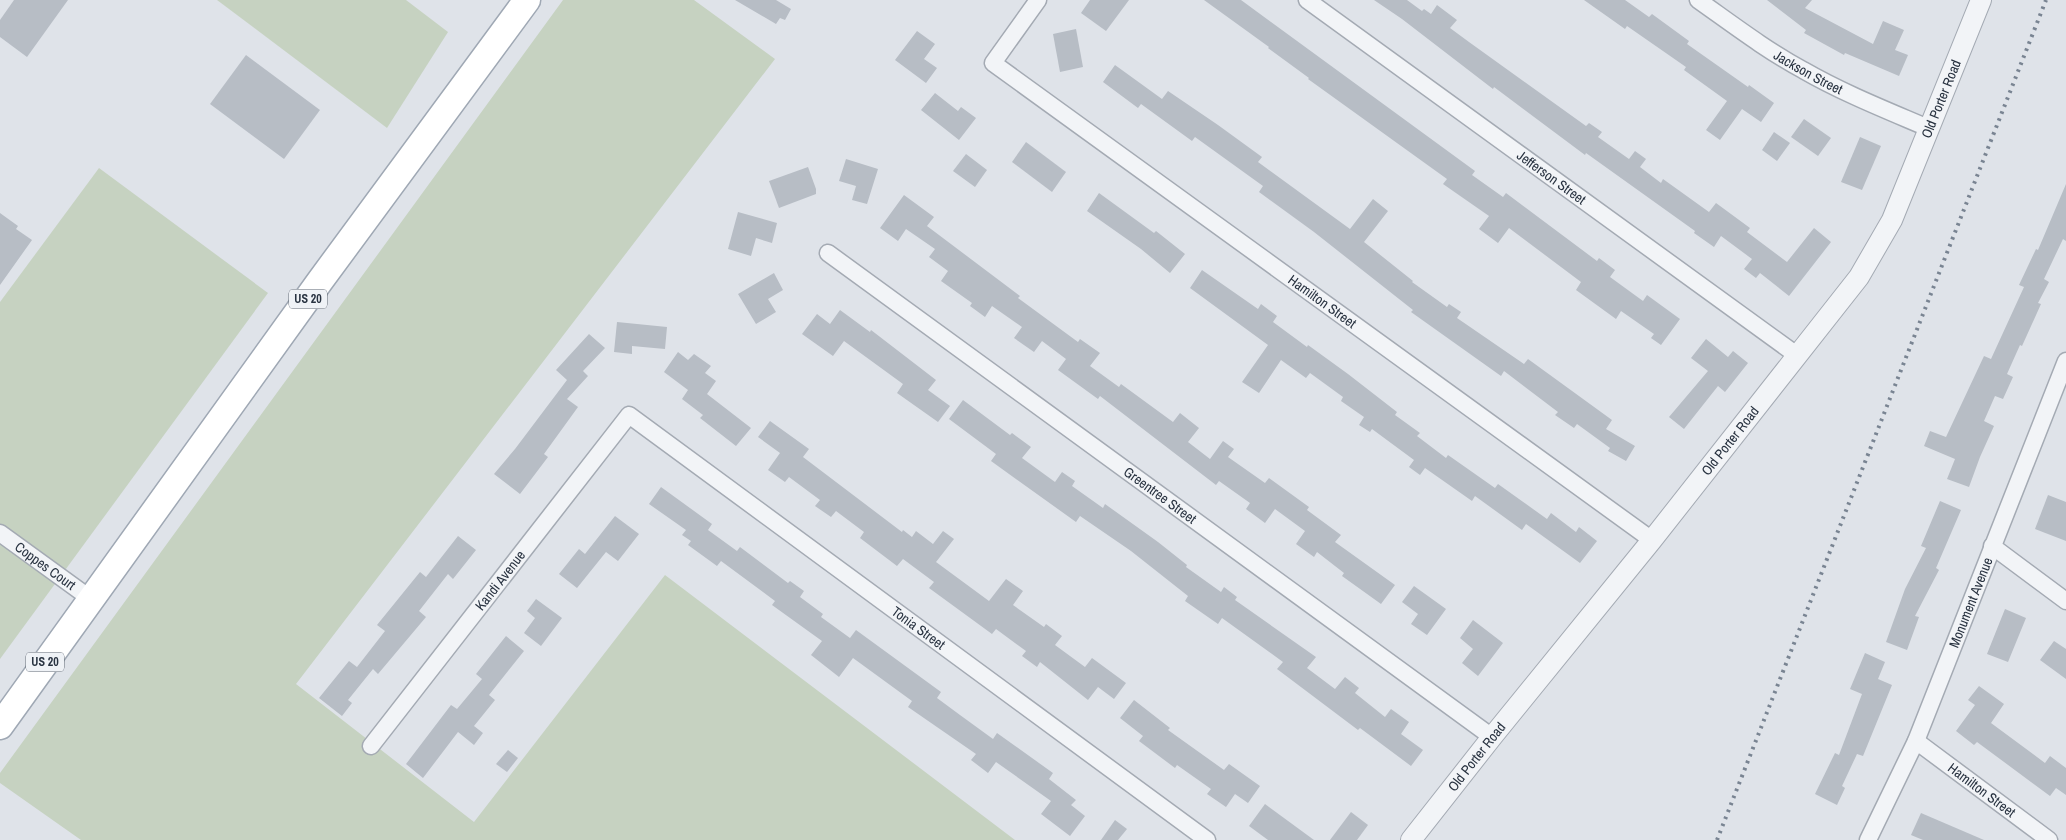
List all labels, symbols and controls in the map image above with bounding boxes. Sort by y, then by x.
street label: Jackson Street [1770,46,1846,98]
street label: Old Porter Road [1917,57,1965,141]
street label: Jefferson Street [1513,146,1590,208]
street label: Hamilton Street [1285,271,1360,332]
road number: US 20 [289,290,327,308]
street label: Old Porter Road [1697,403,1763,479]
street label: Greentree Street [1120,463,1200,528]
street label: Coppes Court [11,538,79,594]
street label: Kandi Avenue [471,547,529,614]
street label: Monument Avenue [1945,555,1997,650]
street label: Tonia Street [888,602,949,653]
road number: US 20 [26,652,64,672]
street label: Old Porter Road [1444,719,1509,795]
street label: Hamilton Street [1944,759,2019,821]

